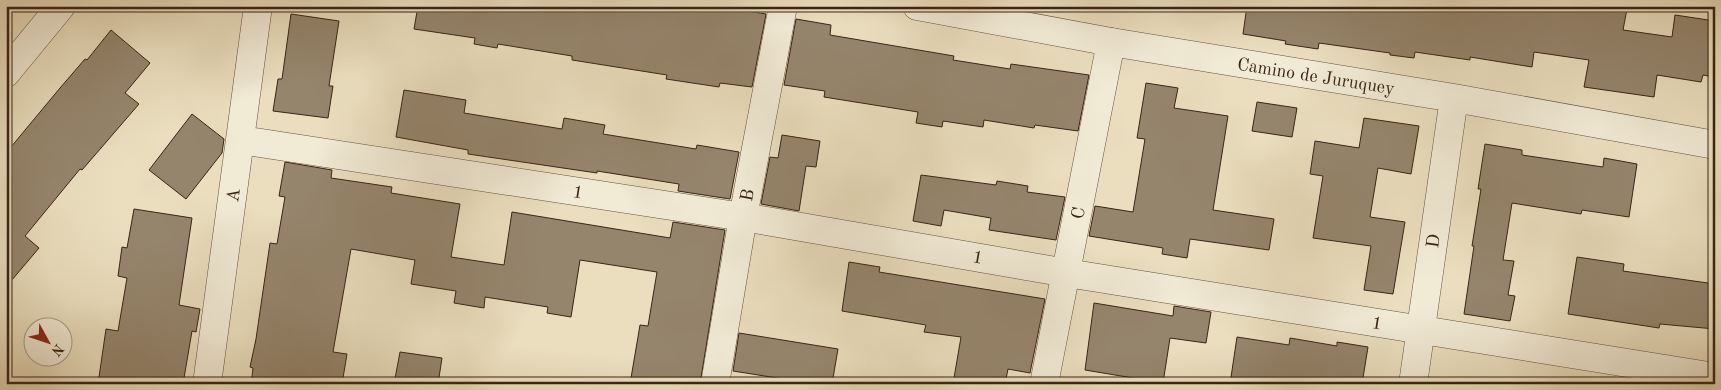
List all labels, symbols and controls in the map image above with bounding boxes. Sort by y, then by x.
street label: Camino de Juruquey [1236,56,1396,98]
street label: 1 [571,183,584,203]
street label: A [224,187,244,203]
street label: B [738,187,758,203]
street label: C [1069,206,1089,221]
street label: D [1424,233,1444,249]
street label: 1 [971,248,985,268]
street label: 1 [1370,314,1383,334]
north arrow [22,318,72,368]
text: N [48,341,66,359]

